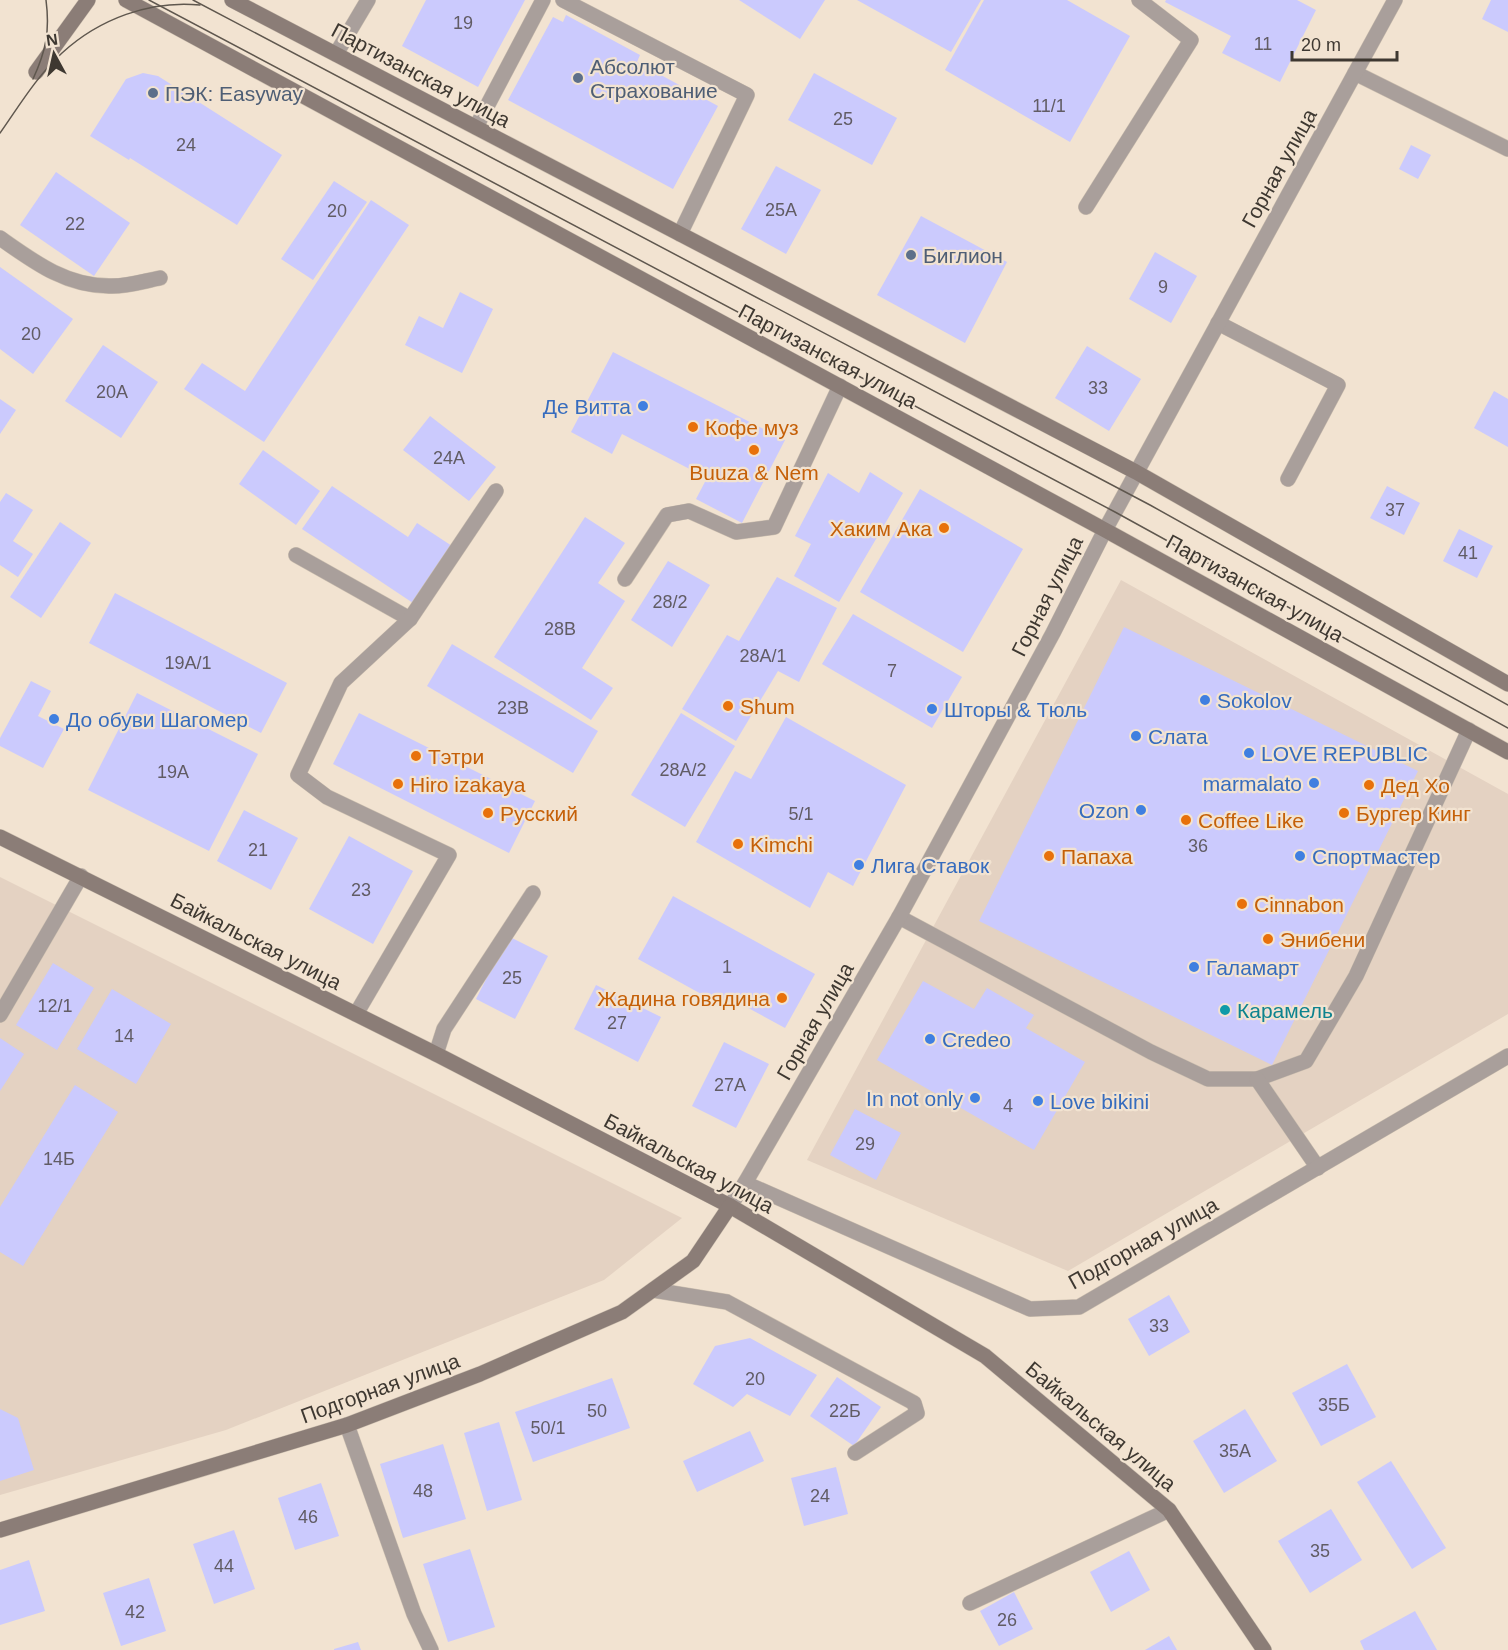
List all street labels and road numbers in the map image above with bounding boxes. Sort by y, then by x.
street label: Партизанская улица [328,18,515,132]
street label: Горная улица [1237,105,1321,231]
street label: Партизанская улица [735,299,922,413]
street label: Партизанская улица [1162,530,1348,646]
street label: Горная улица [1007,532,1087,660]
street label: Байкальская улица [167,888,345,994]
street label: Горная улица [772,958,858,1084]
street label: Байкальская улица [600,1109,778,1218]
street label: Подгорная улица [1064,1192,1222,1294]
street label: Подгорная улица [297,1348,463,1427]
street label: Байкальская улица [1021,1357,1181,1496]

